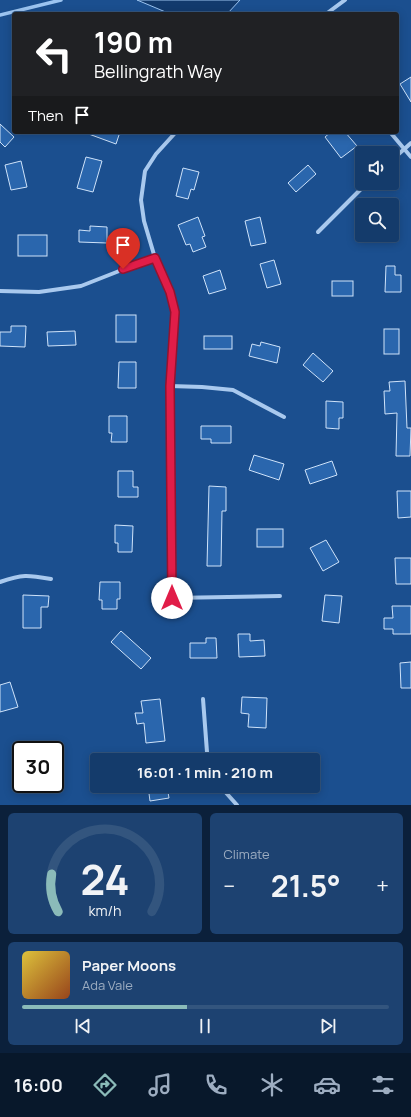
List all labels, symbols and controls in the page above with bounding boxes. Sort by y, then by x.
text: 190 m [94,23,173,61]
icon: left [28,28,80,80]
text: Bellingrath Way [94,59,222,83]
icon: arrive [71,104,93,126]
text: Then [28,105,63,126]
map controls [355,146,399,242]
button: sound [355,146,399,190]
button: search [355,198,399,242]
pin [106,228,140,269]
icon: arrive [112,234,134,256]
position arrow [151,577,193,619]
speed limit sign: 30 [12,741,64,793]
text: 16:01 · 1 min · 210 m [137,762,273,783]
text: Climate [224,845,270,863]
text: 24 [80,850,129,906]
text: 21.5° [271,865,341,906]
text: − [224,871,235,901]
text: + [376,871,389,901]
text: km/h [88,900,121,919]
text: Paper Moons [82,955,176,976]
text: Ada Vale [82,976,133,994]
icon: previous [72,1015,94,1037]
icon: pause [194,1015,216,1037]
icon: next [317,1015,339,1037]
icon: directions [91,1071,119,1099]
icon: music [146,1071,174,1099]
icon: phone [202,1071,230,1099]
icon: climate [258,1071,286,1099]
icon: car [313,1071,341,1099]
icon: filters [369,1071,397,1099]
text: 16:00 [14,1073,63,1097]

